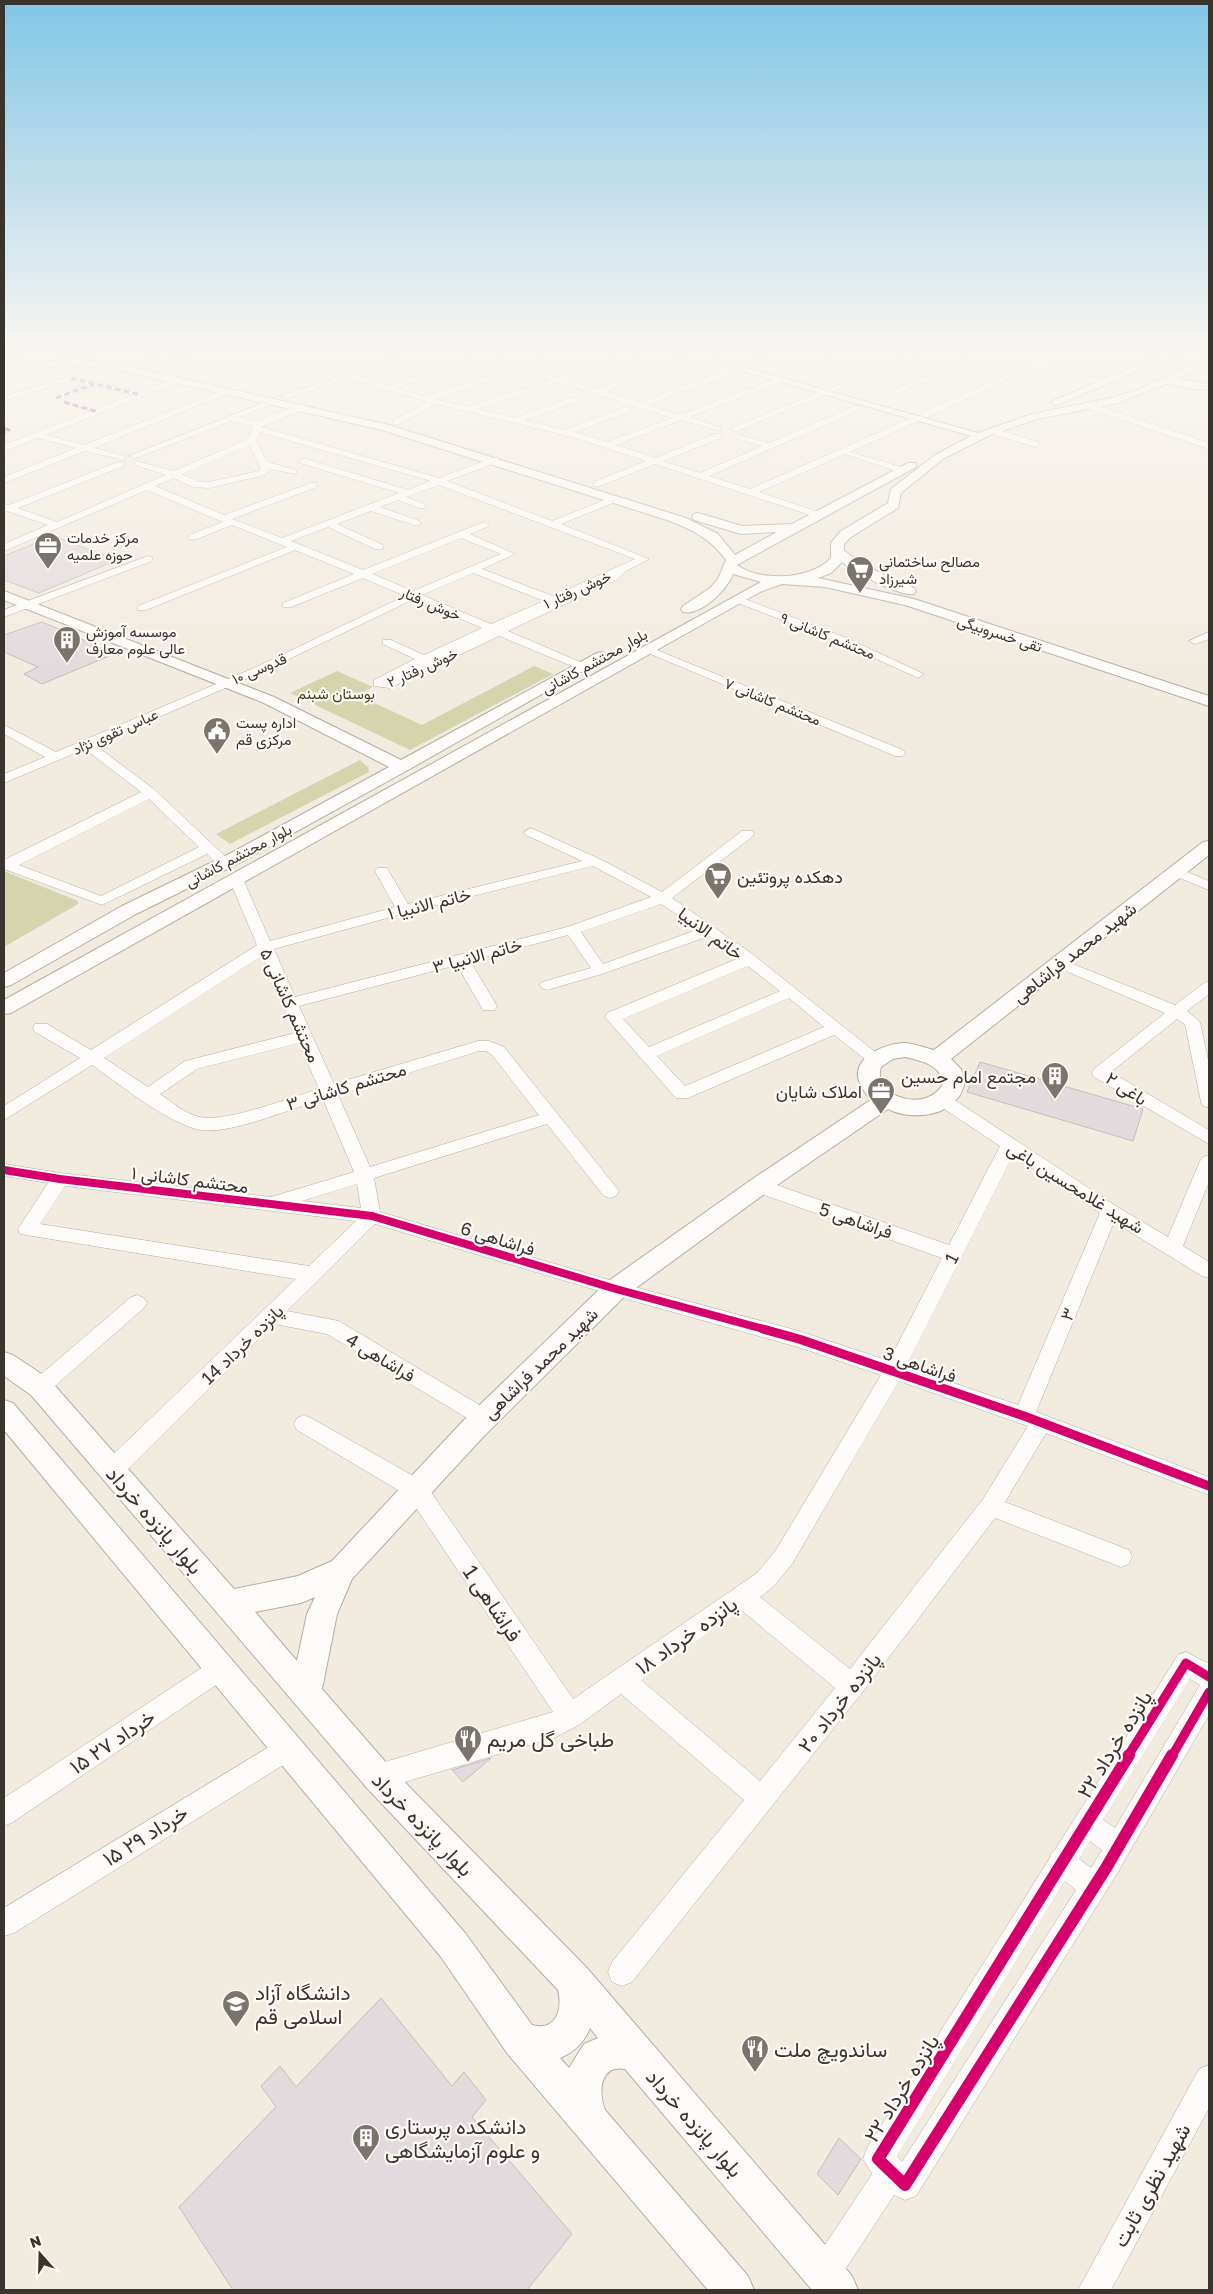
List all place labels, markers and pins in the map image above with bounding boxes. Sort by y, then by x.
place label: مرکز خدمات حوزه علمیه [67,528,139,564]
office icon: مرکز خدمات حوزه علمیه [33,531,63,570]
place label: مصالح ساختمانی شیرزاد [879,552,980,588]
supermarket icon: مصالح ساختمانی شیرزاد [845,555,875,594]
place label: موسسه آموزش عالی علوم معارف [86,622,185,659]
building icon: موسسه آموزش عالی علوم معارف [52,625,82,664]
place label: اداره پست مرکزی قم [236,713,296,750]
public building icon: اداره پست مرکزی قم [202,716,232,755]
supermarket icon: دهکده پروتئین [703,861,733,900]
place label: دهکده پروتئین [737,865,843,889]
building icon: مجتمع امام حسین [1040,1061,1070,1100]
place label: مجتمع امام حسین [901,1065,1036,1089]
office icon: املاک شایان [866,1076,896,1115]
place label: املاک شایان [776,1080,862,1102]
restaurant icon: طباخی گل مریم [453,1724,483,1763]
place label: طباخی گل مریم [487,1726,614,1754]
place label: دانشگاه آزاد اسلامی قم [255,1979,350,2031]
school or university icon: دانشگاه آزاد اسلامی قم [221,1989,251,2028]
restaurant icon: ساندویچ ملت [740,2034,770,2073]
place label: ساندویچ ملت [774,2036,887,2064]
place label: دانشکده پرستاری و علوم آزمایشگاهی [385,2113,540,2165]
building icon: دانشکده پرستاری و علوم آزمایشگاهی [351,2123,381,2162]

